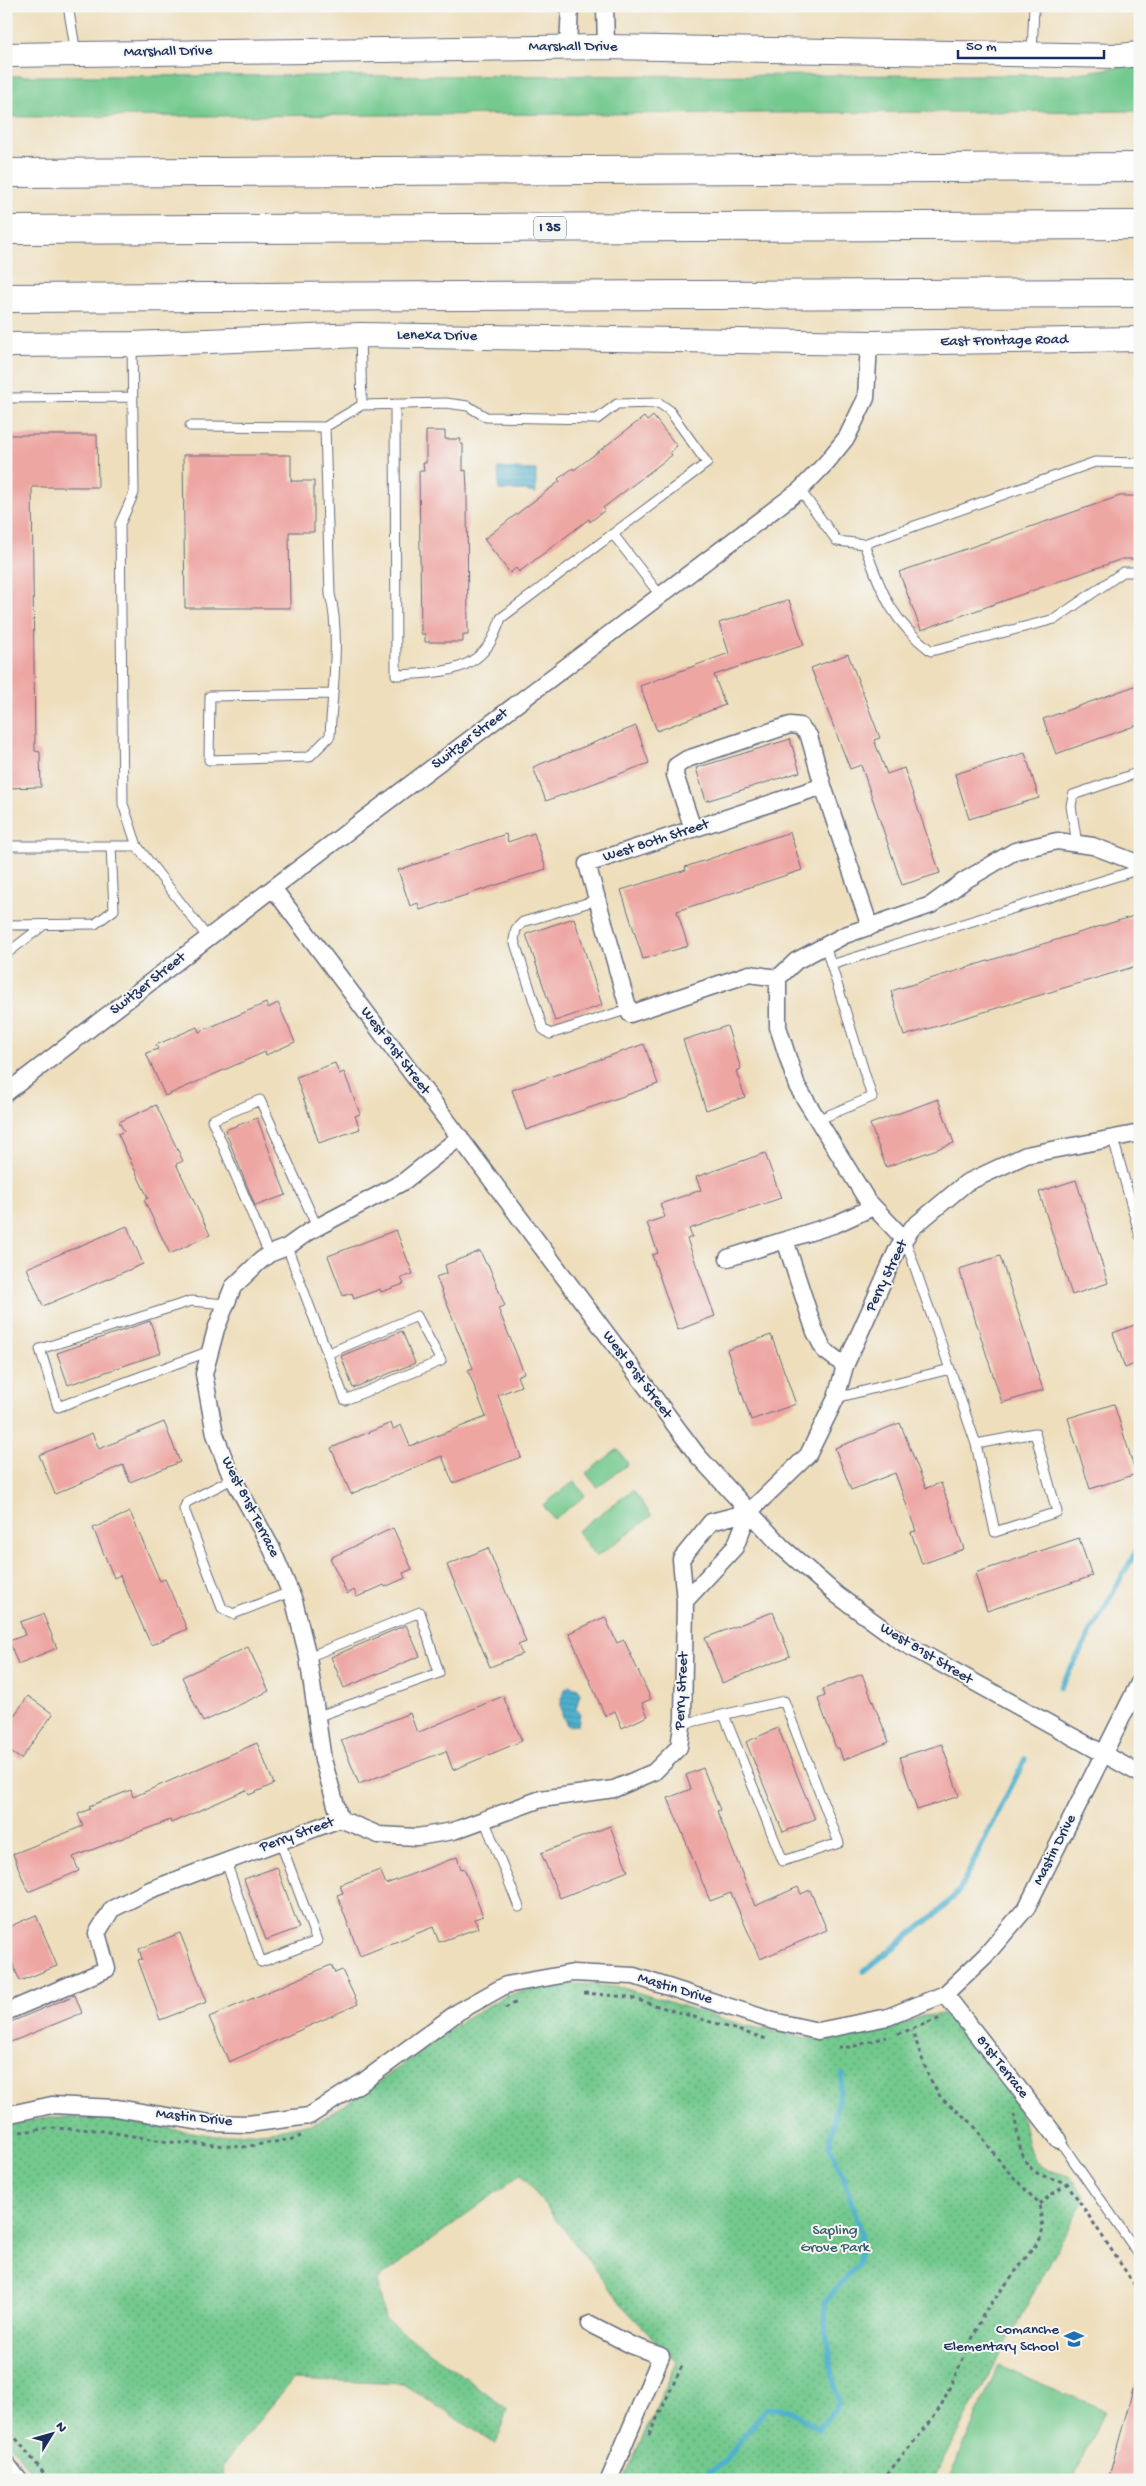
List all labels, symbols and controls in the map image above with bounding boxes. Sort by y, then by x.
scale bar [958,28,1105,60]
street label: Marshall Drive [529,38,618,56]
text: 50 m [966,38,997,56]
street label: Marshall Drive [123,42,213,62]
road number: I 35 [534,217,566,240]
street label: Lenexa Drive [397,326,478,346]
street label: East Frontage Road [940,331,1069,351]
street label: Switzer Street [428,703,513,774]
street label: West 80th Street [601,815,713,867]
street label: Switzer Street [107,948,191,1019]
street label: West 81st Street [356,1004,435,1100]
street label: Perry Street [861,1236,913,1316]
street label: West 81st Street [598,1328,677,1424]
street label: West 81st Terrace [217,1454,283,1561]
street label: West 81st Street [876,1619,977,1690]
street label: Perry Street [671,1650,693,1731]
street label: Mastin Drive [1029,1811,1081,1888]
street label: Perry Street [257,1813,338,1857]
street label: Mastin Drive [636,1969,715,2009]
street label: 81st Terrace [972,2032,1032,2102]
street label: Mastin Drive [155,2105,233,2131]
park label: Sapling Grove Park [800,2222,871,2257]
place label: Comanche Elementary School [943,2321,1059,2356]
school or university icon: Comanche Elementary School [1063,2328,1085,2350]
north arrow [28,2408,78,2458]
text: N [51,2419,70,2436]

